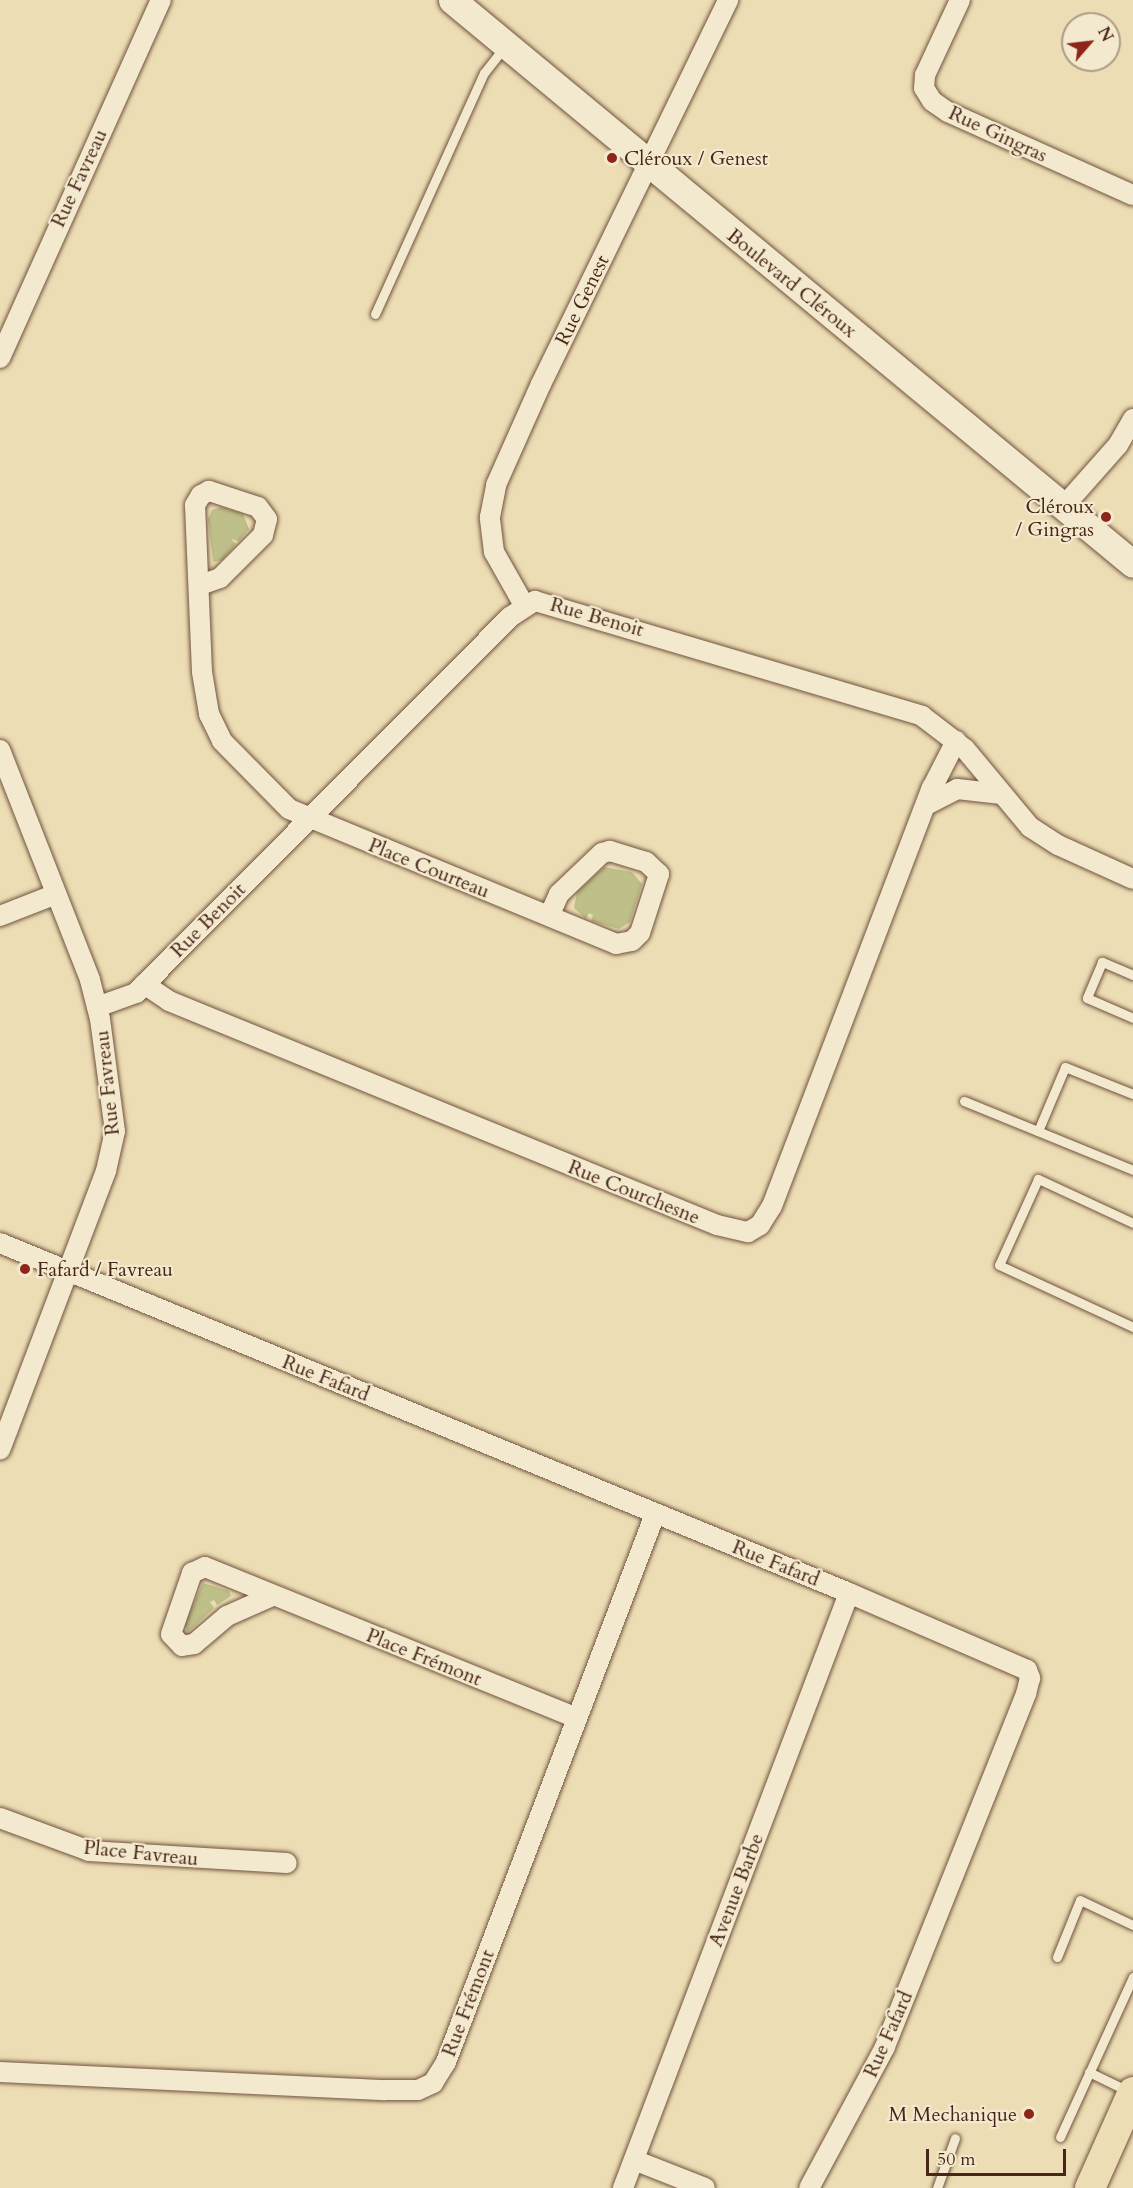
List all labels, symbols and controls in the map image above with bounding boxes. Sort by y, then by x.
north arrow [1061,12,1121,72]
text: N [1092,23,1118,46]
street label: Rue Gingras [945,101,1051,167]
street label: Rue Favreau [46,125,112,231]
place label: Cléroux / Genest [624,146,768,170]
marker: Cléroux / Genest [605,151,619,165]
street label: Boulevard Cléroux [722,223,862,343]
street label: Rue Genest [550,251,614,349]
place label: Cléroux / Gingras [1015,494,1094,541]
marker: Cléroux / Gingras [1099,510,1113,524]
street label: Rue Benoit [548,592,646,642]
street label: Place Courteau [365,833,493,903]
street label: Rue Benoit [166,878,250,962]
street label: Rue Favreau [90,1029,124,1137]
street label: Rue Courchesne [565,1155,703,1229]
place label: Fafard / Favreau [37,1257,173,1281]
marker: Fafard / Favreau [18,1262,32,1276]
street label: Rue Fafard [279,1350,373,1406]
street label: Rue Fafard [729,1535,823,1591]
street label: Place Frémont [363,1623,485,1691]
street label: Avenue Barbe [703,1830,769,1950]
street label: Place Favreau [82,1835,200,1871]
street label: Rue Frémont [437,1946,499,2060]
street label: Rue Fafard [858,1987,918,2081]
place label: M Mechanique [888,2102,1017,2126]
marker: M Mechanique [1022,2107,1036,2121]
scale bar [929,2137,1068,2175]
text: 50 m [937,2147,976,2172]

